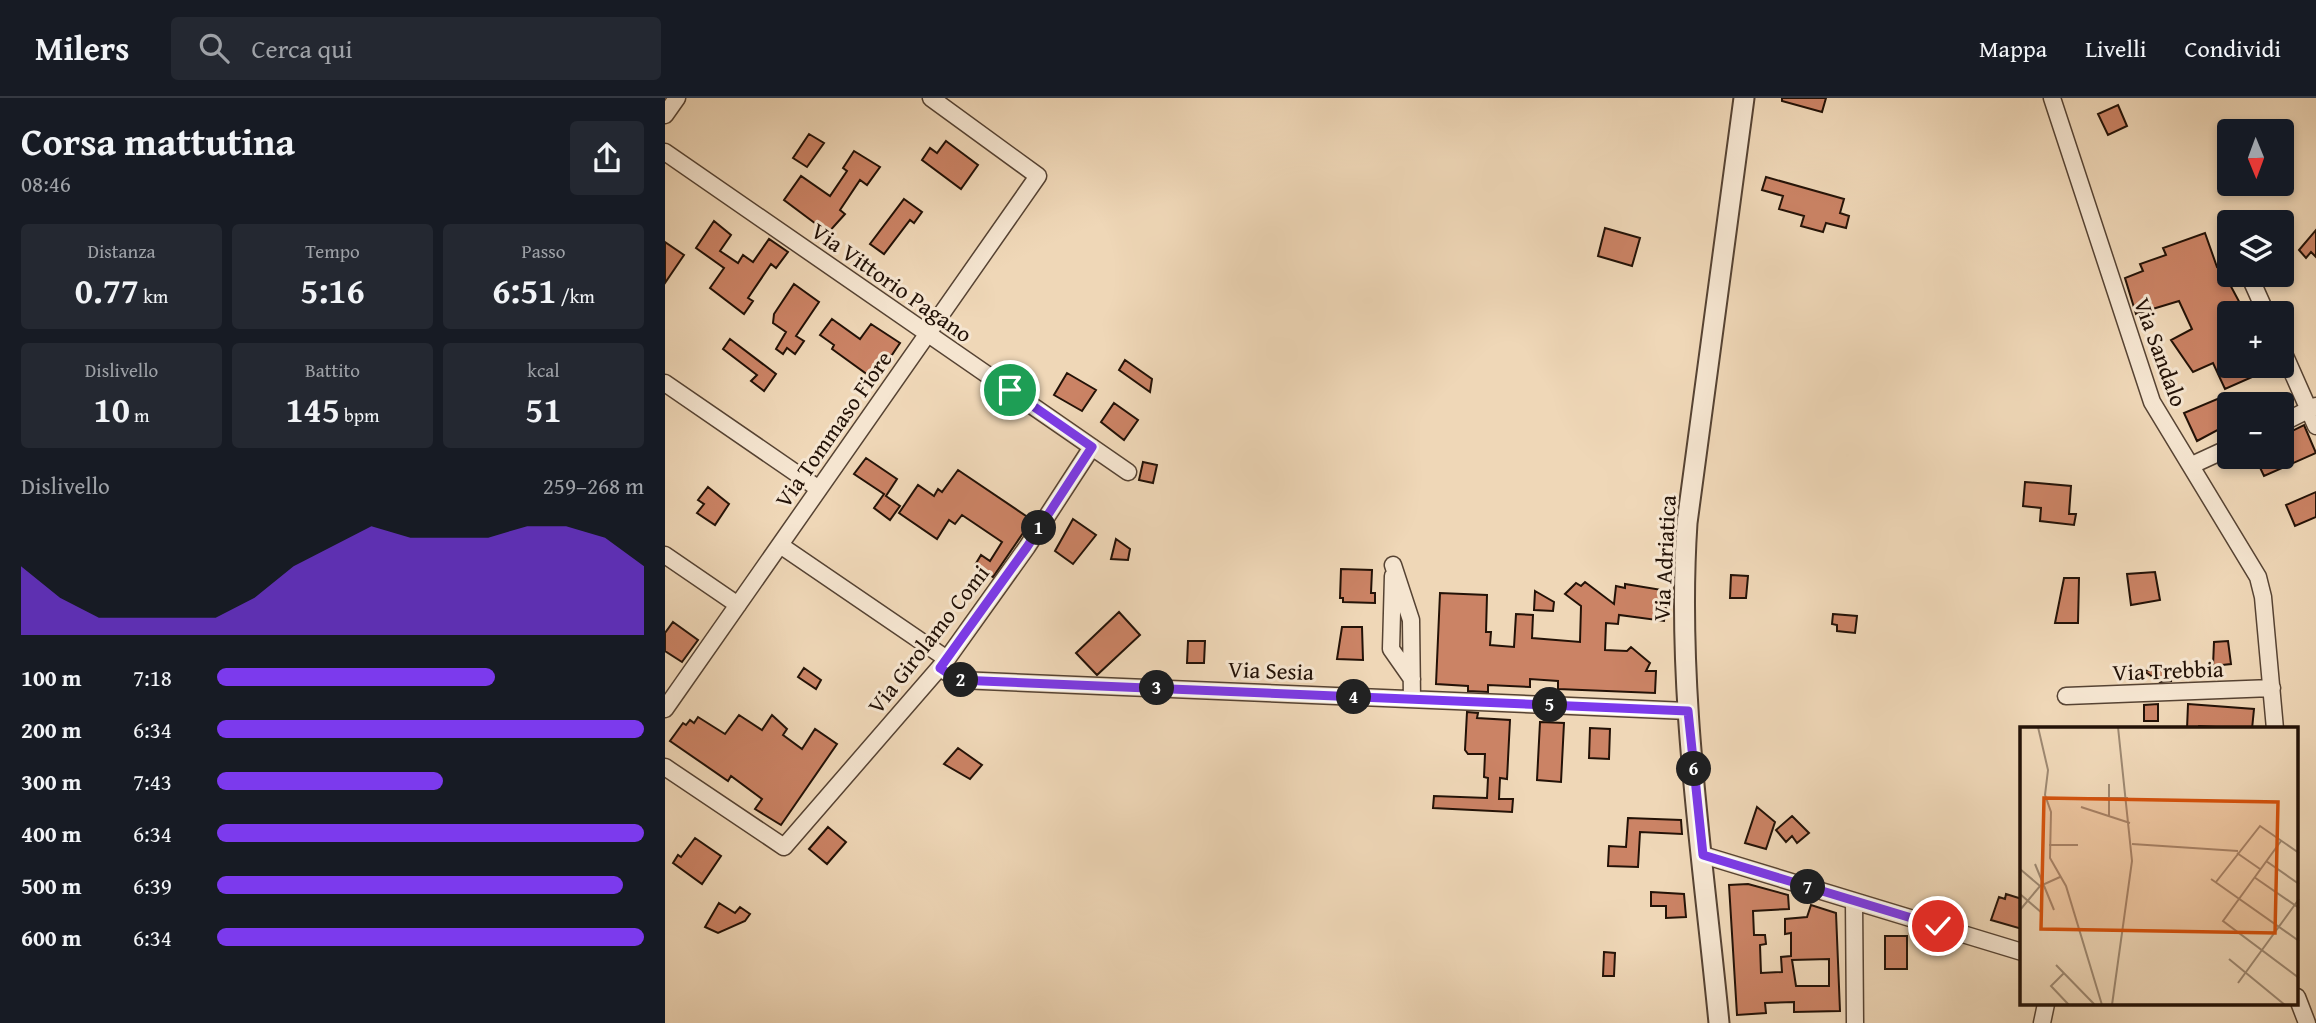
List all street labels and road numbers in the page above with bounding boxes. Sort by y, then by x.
street label: Via Vittorio Pagano [805,214,979,350]
street label: Via Sandalo [2126,293,2196,411]
street label: Via Tommaso Fiore [766,344,900,514]
street label: Via Adriatica [1644,494,1684,622]
street label: Via Girolamo Comi [859,558,997,720]
street label: Via Sesia [1227,652,1315,688]
street label: Via Trebbia [2112,652,2224,688]

